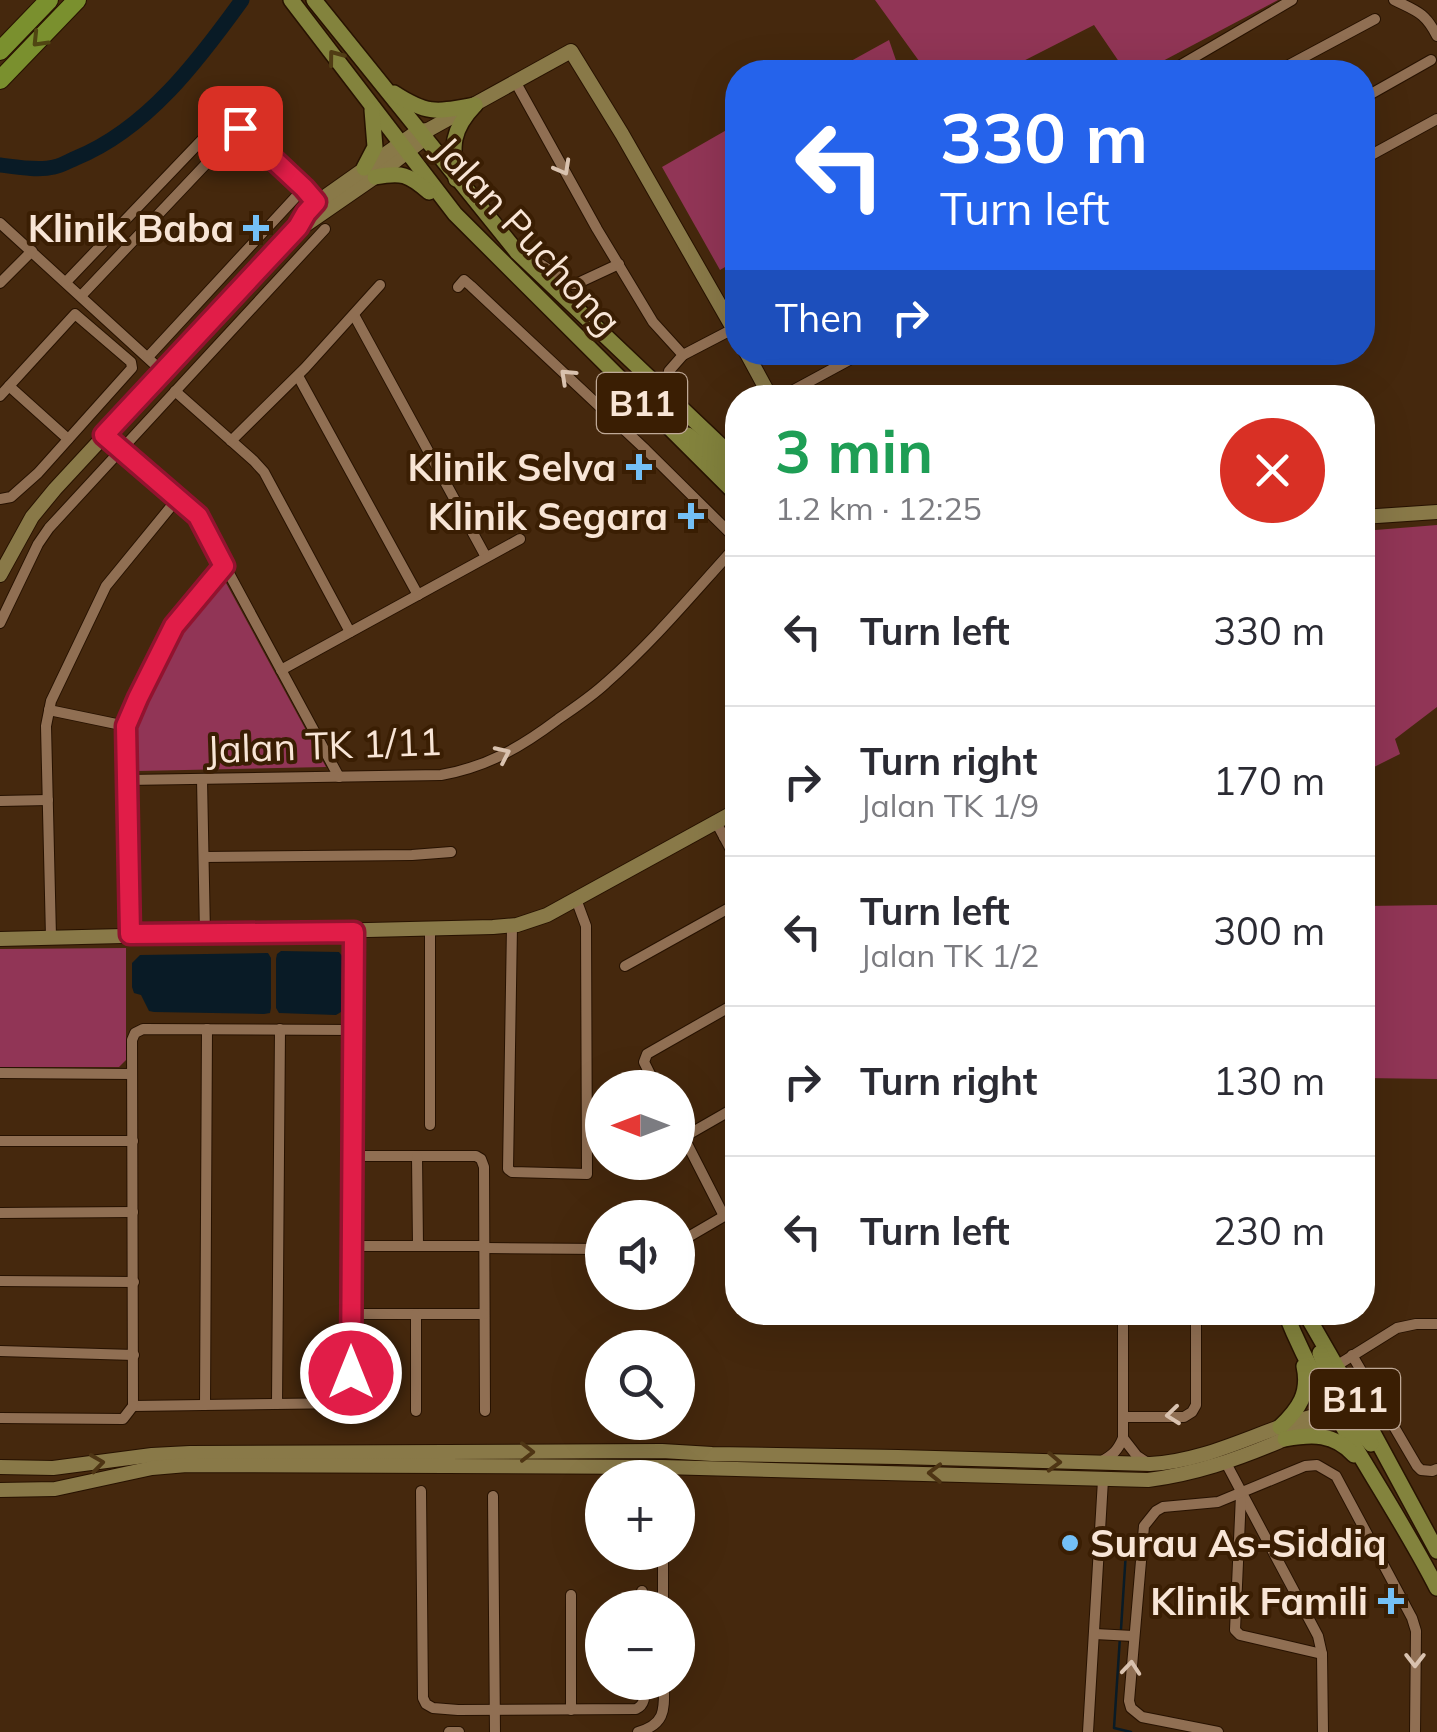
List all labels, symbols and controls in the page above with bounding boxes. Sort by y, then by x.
one-way arrow [33,29,51,47]
one-way arrow [329,50,346,68]
pin [198,86,283,171]
text: 330 m [940,93,1148,181]
icon: left [775,100,905,230]
icon: arrive [213,101,268,156]
street label: Jalan Puchong [424,126,632,344]
one-way arrow [551,157,570,175]
text: Turn left [940,180,1109,236]
place label: Klinik Baba [28,204,234,252]
marker: Klinik Baba [243,215,269,241]
icon: right [883,290,938,345]
text: Then [775,294,863,342]
one-way arrow [560,370,579,388]
road number: B11 [597,373,687,433]
text: 3 min [775,413,933,488]
button: close [1220,418,1325,523]
place label: Klinik Selva [408,443,616,491]
marker: Klinik Selva [626,454,652,480]
text: 1.2 km · 12:25 [775,488,982,528]
place label: Klinik Segara [428,492,668,540]
marker: Klinik Segara [678,503,704,529]
icon: left [775,604,830,659]
text: Turn left [860,607,1010,655]
text: 330 m [1213,607,1325,655]
street label: Jalan TK 1/11 [205,717,443,773]
text: Turn right [860,737,1037,785]
one-way arrow [493,747,511,767]
icon: right [775,754,830,809]
text: 170 m [1213,757,1325,805]
text: Jalan TK 1/9 [860,785,1039,825]
text: Turn left [860,887,1010,935]
icon: left [775,904,830,959]
text: 300 m [1213,907,1325,955]
text: Jalan TK 1/2 [860,935,1039,975]
icon: right [775,1054,830,1109]
text: Turn right [860,1057,1037,1105]
text: 130 m [1213,1057,1325,1105]
north arrow [585,1070,695,1180]
map controls [585,1070,695,1700]
button: sound [585,1200,695,1310]
icon: left [775,1204,830,1259]
text: Turn left [860,1207,1010,1255]
text: 230 m [1213,1207,1325,1255]
position arrow [299,1321,403,1425]
button: search [585,1330,695,1440]
road number: B11 [1310,1369,1400,1429]
one-way arrow [1165,1404,1181,1425]
one-way arrow [520,1441,535,1463]
one-way arrow [1047,1452,1063,1473]
one-way arrow [89,1454,106,1475]
button: + [585,1460,695,1570]
one-way arrow [927,1462,942,1484]
place label: Surau As-Siddiq [1090,1519,1387,1567]
marker: Surau As-Siddiq [1059,1532,1081,1554]
place label: Klinik Famili [1150,1577,1368,1625]
marker: Klinik Famili [1378,1588,1404,1614]
button: − [585,1590,695,1700]
one-way arrow [1404,1652,1426,1668]
one-way arrow [1119,1659,1141,1675]

